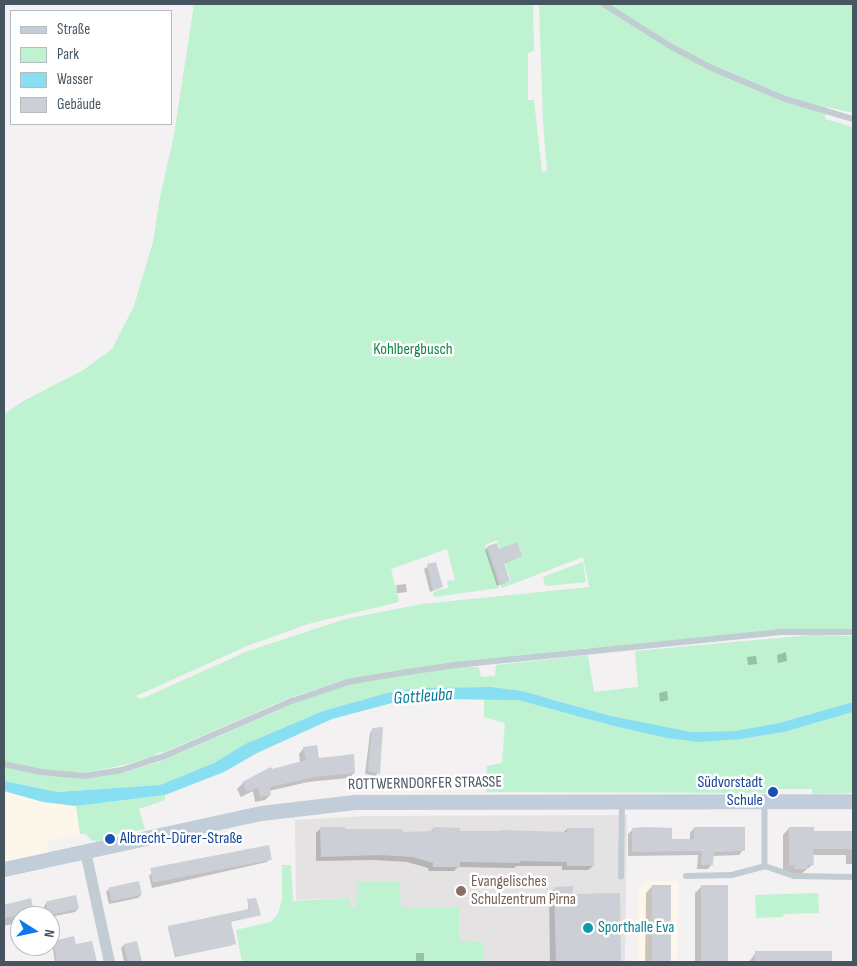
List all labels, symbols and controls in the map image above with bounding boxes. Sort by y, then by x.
legend [10,10,172,125]
text: Straße [57,20,90,39]
text: Park [57,45,79,64]
text: Wasser [57,70,93,89]
text: Gebäude [57,95,101,114]
park label: Kohlbergbusch [373,340,453,360]
water label: Gottleuba [393,684,453,710]
street label: ROTTWERNDORFER STRASSE [348,773,502,795]
place label: Südvorstadt Schule [697,773,763,811]
marker: Südvorstadt Schule [767,786,779,798]
place label: Albrecht-Dürer-Straße [120,829,243,849]
marker: Albrecht-Dürer-Straße [104,833,116,845]
place label: Evangelisches Schulzentrum Pirna [471,872,576,910]
marker: Evangelisches Schulzentrum Pirna [455,885,467,897]
north arrow [10,906,60,956]
place label: Sporthalle Eva [598,918,674,938]
marker: Sporthalle Eva [582,922,594,934]
text: N [40,928,58,939]

